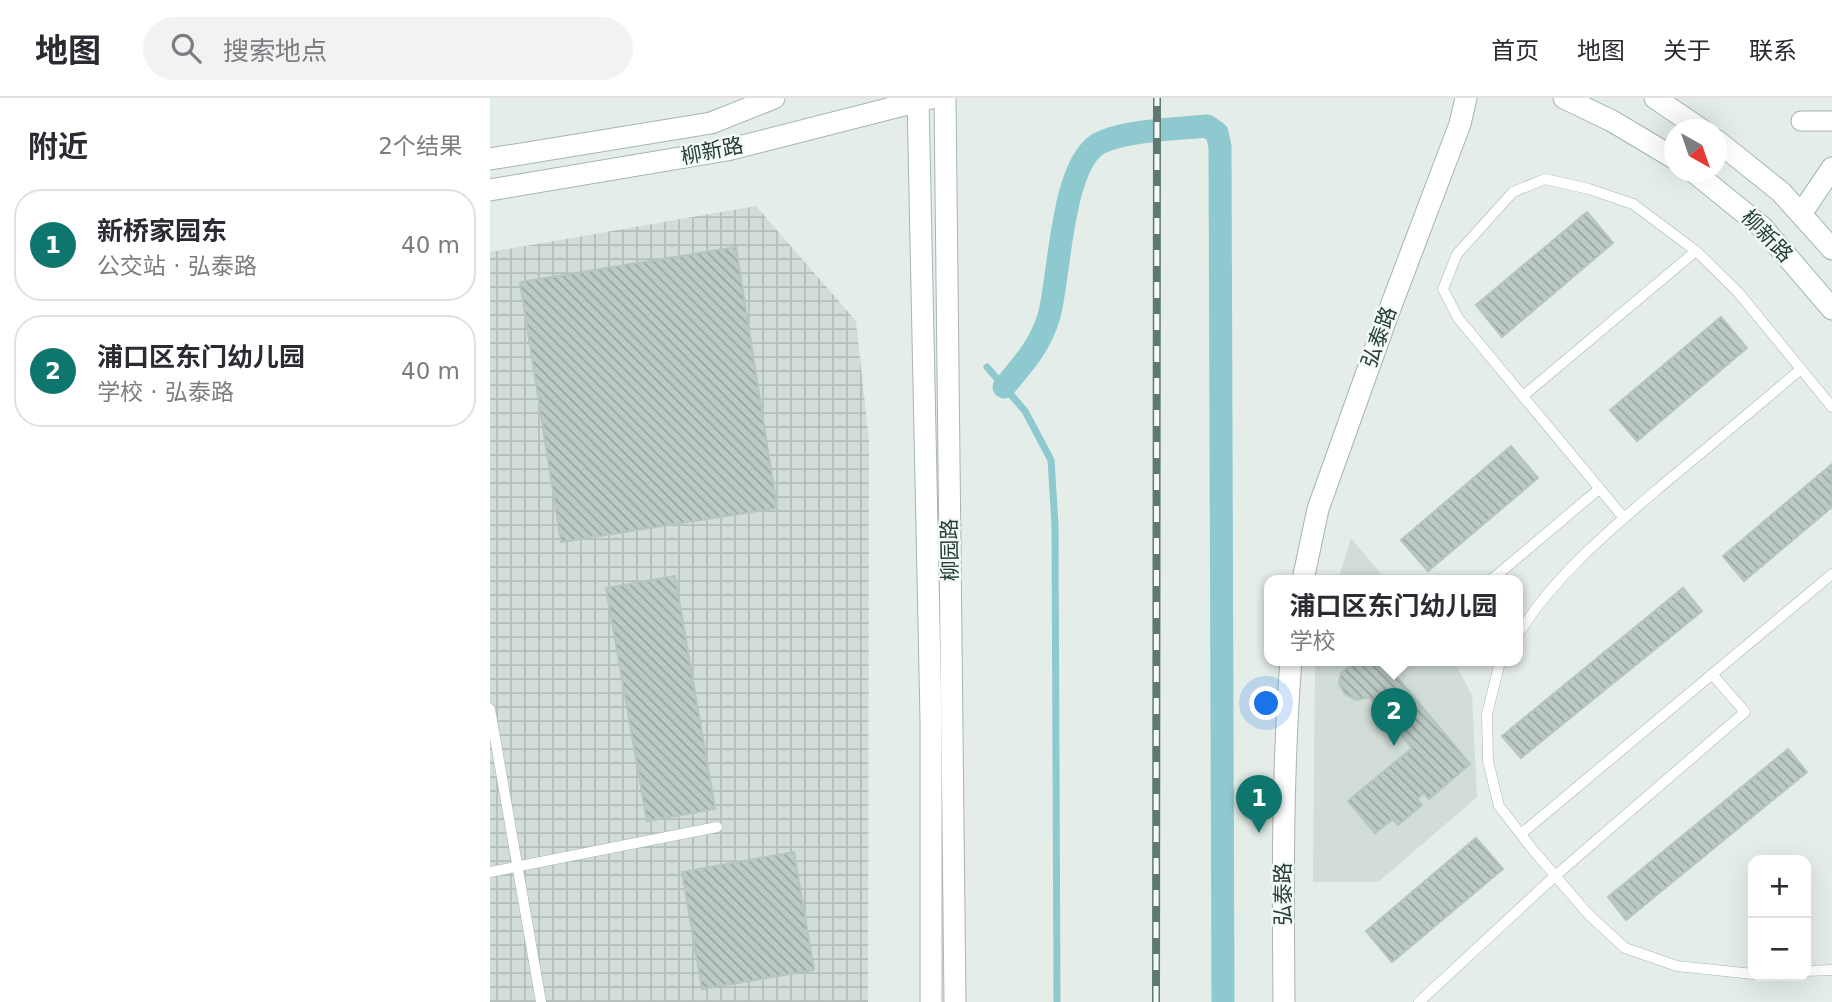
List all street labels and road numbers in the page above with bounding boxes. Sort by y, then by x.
street label: 柳新路 [679,133,745,169]
street label: 柳新路 [1736,205,1798,267]
street label: 弘泰路 [1357,303,1401,371]
street label: 柳园路 [937,518,963,582]
street label: 弘泰路 [1271,863,1295,926]

